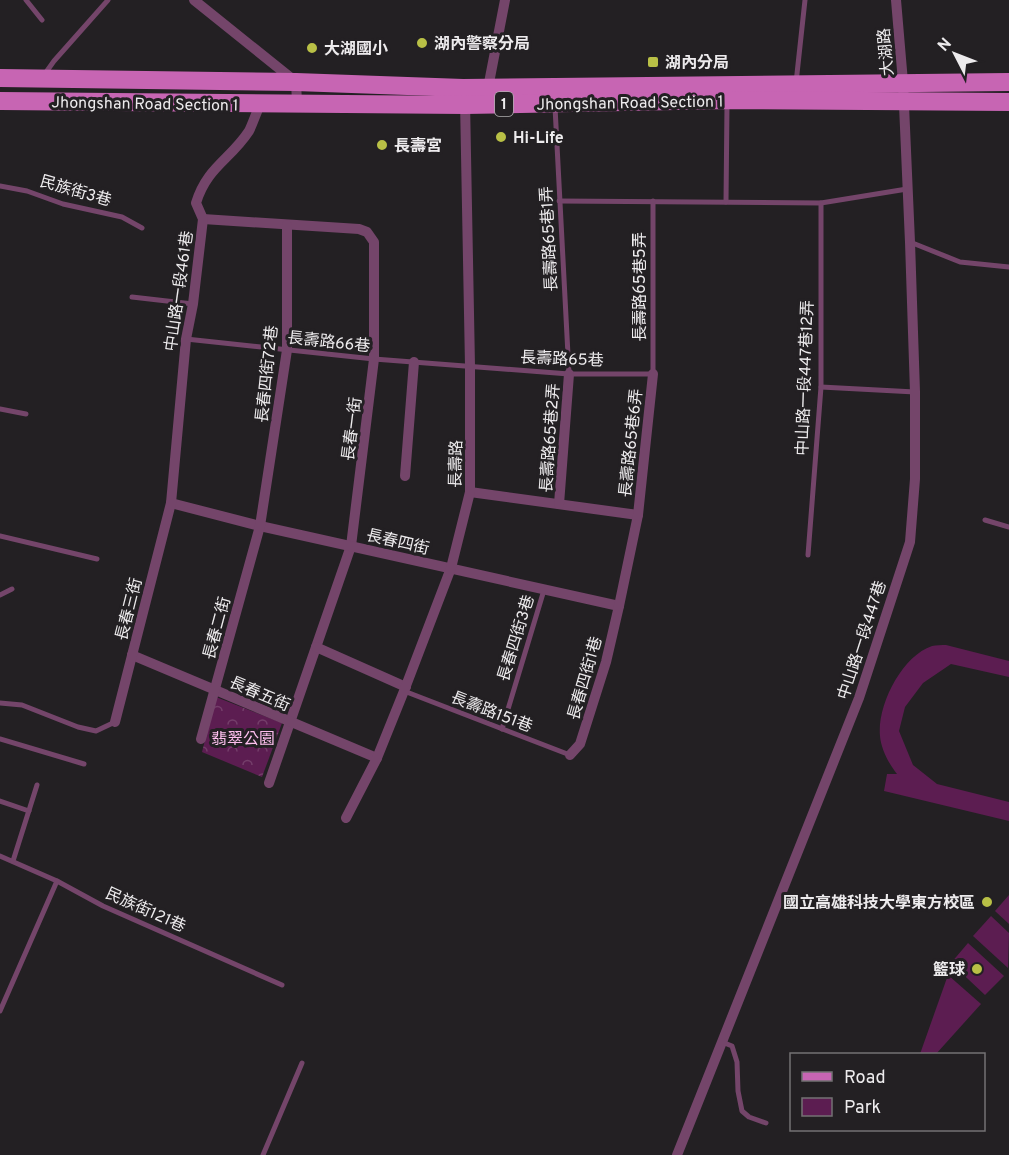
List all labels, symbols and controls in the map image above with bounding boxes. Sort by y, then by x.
north arrow [925,24,985,84]
street label: 大湖路 [875,27,899,77]
text: N [934,34,957,56]
place label: 湖內警察分局 [434,35,530,55]
marker: 湖內警察分局 [415,36,429,50]
place label: 大湖國小 [324,40,388,60]
marker: 大湖國小 [305,41,319,55]
place label: 湖內分局 [665,54,729,74]
marker: 湖內分局 [646,55,660,69]
road number: 1 [495,92,513,116]
street label: Jhongshan Road Section 1 [536,92,724,116]
street label: Jhongshan Road Section 1 [51,93,239,117]
place label: Hi-Life [513,129,564,149]
marker: Hi-Life [494,130,508,144]
place label: 長壽宮 [394,137,442,157]
marker: 長壽宮 [375,138,389,152]
street label: 民族街3巷 [37,172,114,212]
street label: 長壽路65巷1弄 [537,186,563,292]
street label: 中山路一段461巷 [162,230,198,353]
street label: 長壽路65巷5弄 [631,232,651,342]
street label: 中山路一段447巷12弄 [793,300,819,456]
street label: 長春四街72巷 [253,324,283,424]
street label: 長壽路66巷 [286,329,371,357]
street label: 長壽路65巷 [520,349,604,371]
street label: 長壽路65巷2弄 [537,383,565,493]
street label: 長壽路65巷6弄 [616,388,648,498]
street label: 長春一街 [339,396,367,462]
street label: 長壽路 [447,440,467,488]
street label: 長春四街 [364,526,431,560]
street label: 長春三街 [112,576,147,643]
street label: 中山路一段447巷 [834,579,892,703]
street label: 長春四街3巷 [494,593,540,684]
street label: 長春二街 [200,595,236,662]
street label: 長春四街1巷 [564,634,607,723]
street label: 長春五街 [226,673,293,717]
street label: 長壽路151巷 [448,688,535,738]
park label: 翡翠公園 [211,730,275,750]
street label: 民族街121巷 [102,884,188,937]
place label: 國立高雄科技大學東方校區 [783,893,975,914]
marker: 國立高雄科技大學東方校區 [980,895,994,909]
place label: 籃球 [933,960,965,981]
marker: 籃球 [970,962,984,976]
legend [790,1053,985,1131]
text: Road [844,1067,886,1090]
text: Park [844,1097,881,1120]

